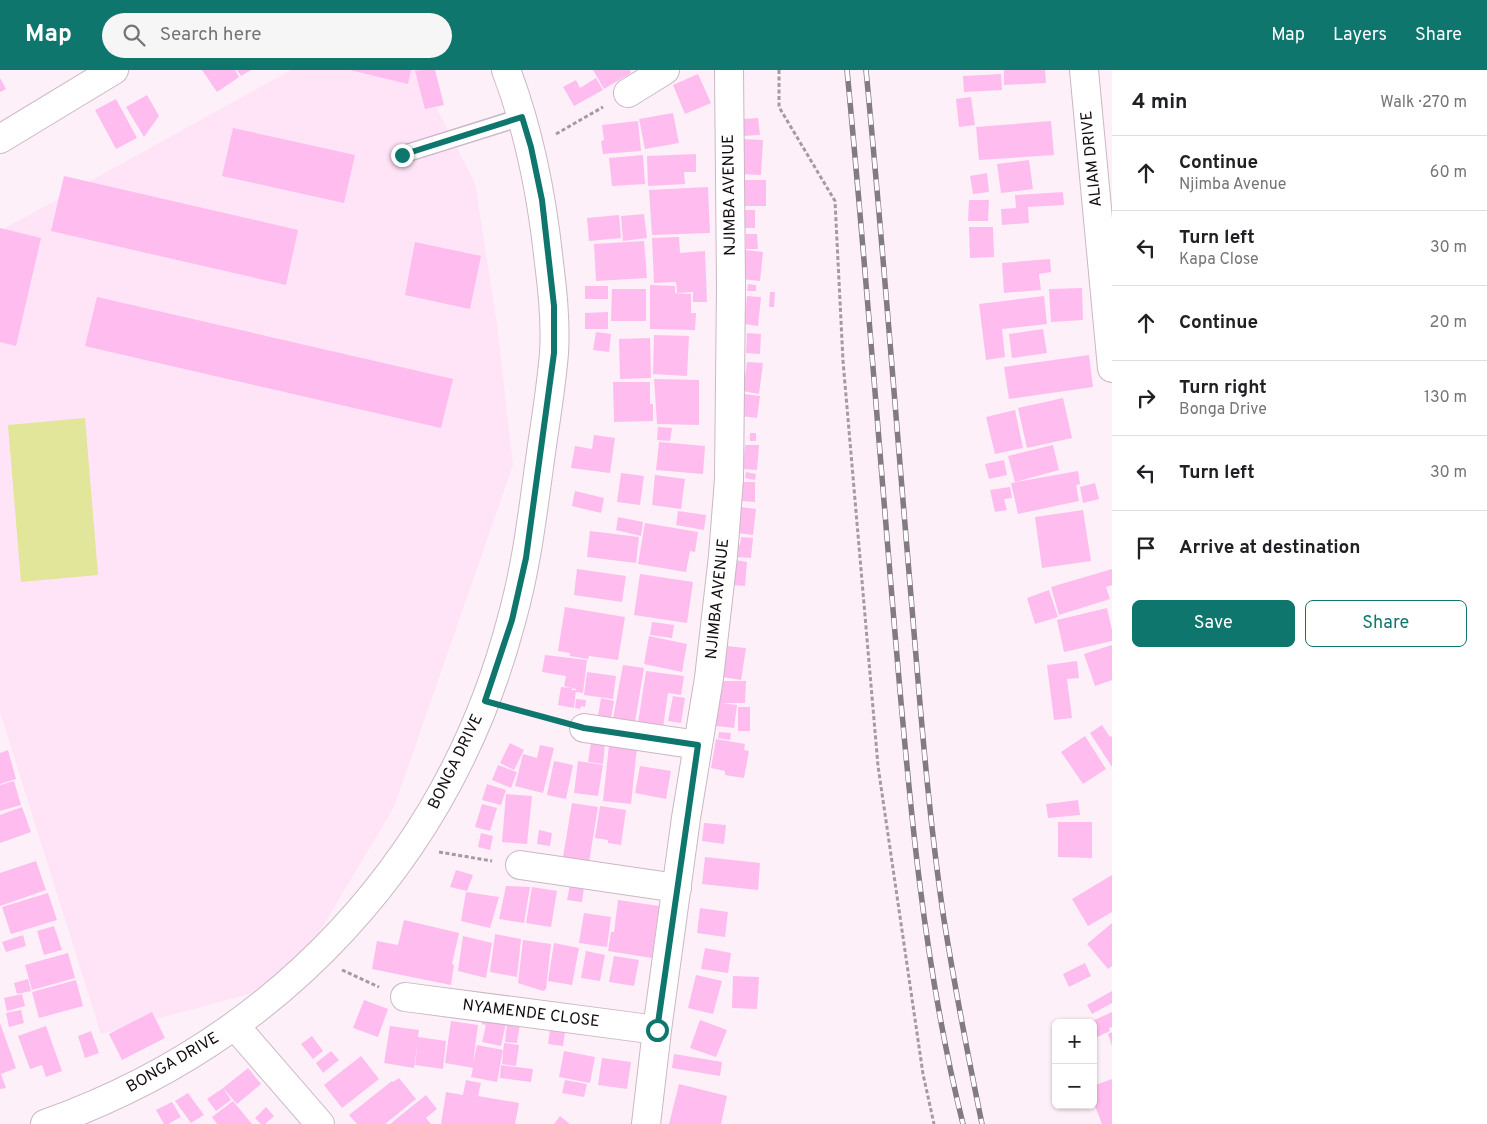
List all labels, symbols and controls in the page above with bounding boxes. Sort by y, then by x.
search box [102,13,452,58]
text: Map [25,20,72,50]
icon: search [120,21,148,49]
text: Search here [160,23,261,47]
text: Map [1271,24,1305,47]
text: Layers [1333,24,1387,47]
text: Share [1415,24,1462,47]
text: 4 min [1132,89,1188,116]
text: Walk · 270 m [1380,93,1467,113]
street label: ALIAM DRIVE [1077,110,1107,208]
street label: NJIMBA AVENUE [719,134,741,256]
route end [391,144,414,167]
text: Continue [1179,151,1258,175]
icon: ahead [1132,159,1160,187]
text: 60 m [1430,163,1467,183]
text: Njimba Avenue [1179,175,1286,195]
text: Turn left [1179,226,1255,250]
icon: left [1132,234,1160,262]
text: 30 m [1430,238,1467,258]
text: Kapa Close [1179,250,1259,270]
icon: ahead [1132,309,1160,337]
text: Continue [1179,311,1258,335]
text: 20 m [1430,313,1467,333]
text: Turn right [1179,376,1267,400]
icon: right [1132,384,1160,412]
text: 130 m [1424,388,1467,408]
text: Bonga Drive [1179,400,1267,420]
icon: left [1132,459,1160,487]
text: Turn left [1179,461,1255,485]
text: 30 m [1430,463,1467,483]
icon: arrive [1132,534,1160,562]
text: Arrive at destination [1179,536,1360,560]
street label: NJIMBA AVENUE [702,538,734,660]
button: Save [1132,600,1295,647]
button: Share [1305,600,1467,647]
street label: BONGA DRIVE [424,711,488,813]
street label: NYAMENDE CLOSE [461,996,601,1032]
route start [646,1019,669,1042]
map controls [1052,1019,1097,1109]
button: + [1052,1019,1097,1064]
street label: BONGA DRIVE [123,1028,223,1098]
button: − [1052,1064,1097,1109]

